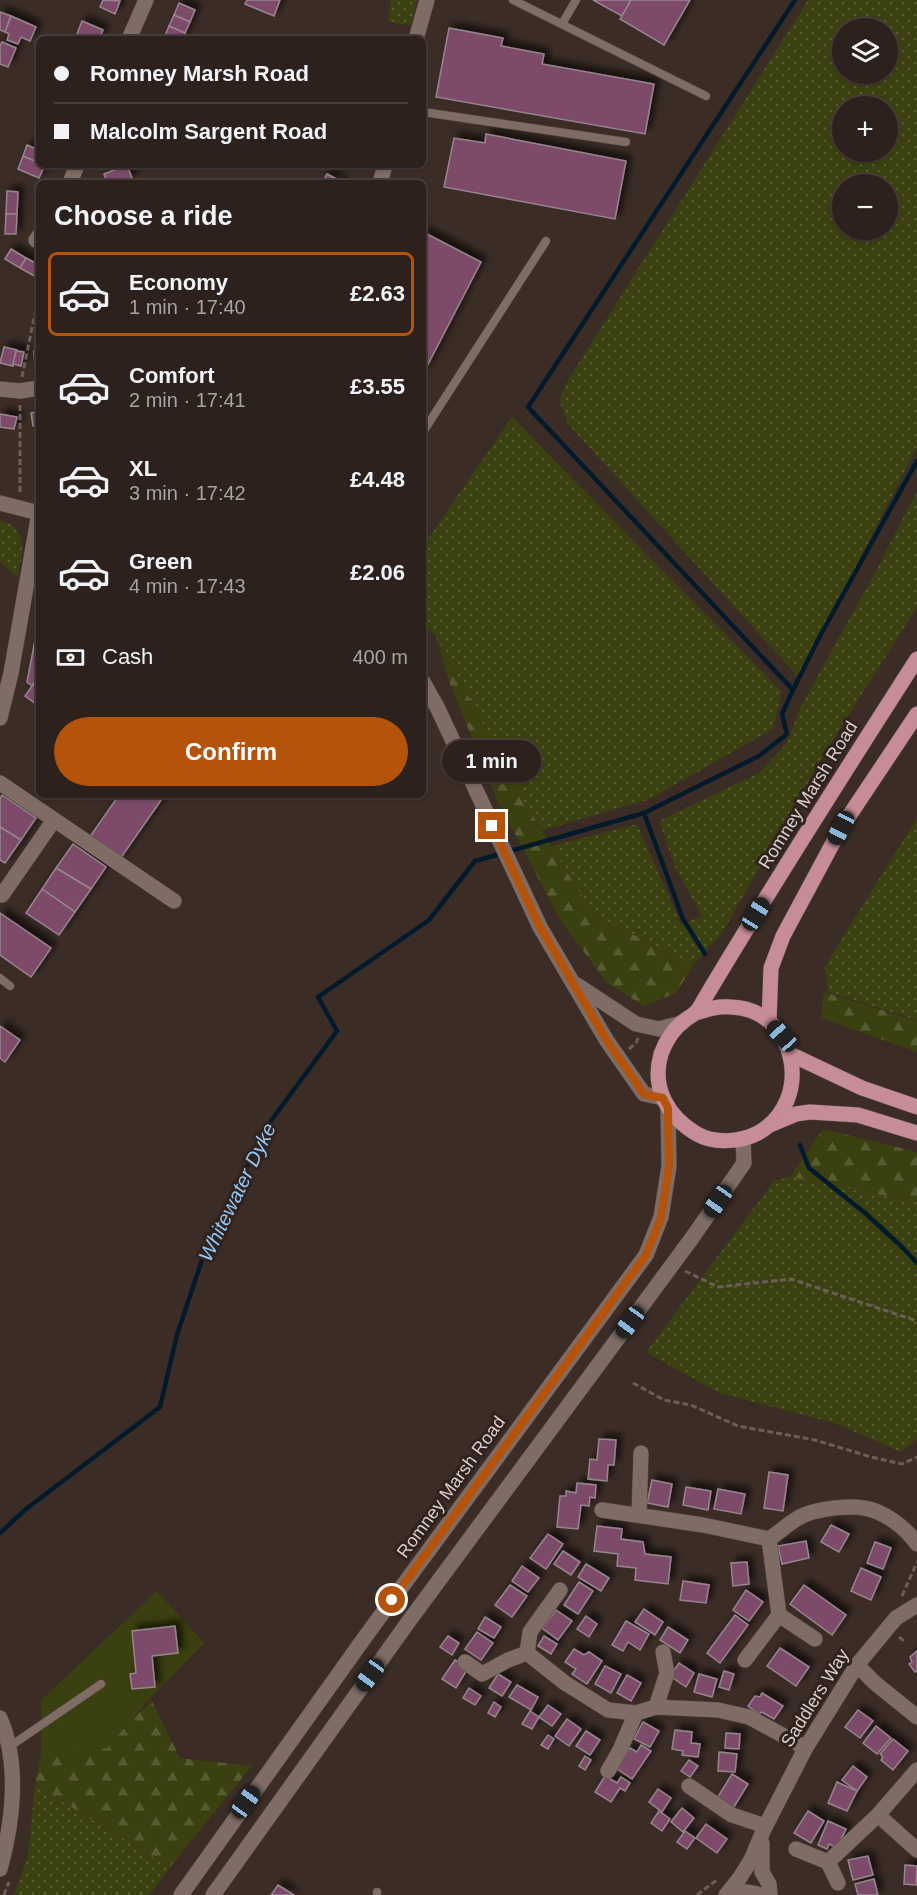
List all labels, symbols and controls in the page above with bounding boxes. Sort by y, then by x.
map controls [832,18,898,240]
button: layers [832,18,898,84]
text: Romney Marsh Road [90,61,309,86]
button: + [832,96,898,162]
text: Malcolm Sargent Road [90,119,327,144]
button: − [832,174,898,240]
text: Choose a ride [54,201,233,231]
icon: car [57,267,111,321]
text: Economy [129,270,228,295]
text: £2.63 [350,281,405,306]
text: 1 min · 17:40 [129,296,246,318]
icon: car [57,360,111,414]
text: Comfort [129,363,215,388]
text: £3.55 [350,374,405,399]
text: 2 min · 17:41 [129,389,246,411]
icon: car [57,453,111,507]
text: XL [129,456,157,481]
text: £4.48 [350,467,405,492]
text: 3 min · 17:42 [129,482,246,504]
icon: car [57,546,111,600]
text: Green [129,549,193,574]
text: £2.06 [350,560,405,585]
text: 4 min · 17:43 [129,575,246,597]
icon: cash [54,641,87,674]
text: Cash [102,644,153,669]
text: 400 m [352,646,408,668]
button: Confirm [54,717,408,786]
street label: Romney Marsh Road [754,718,862,872]
callout: 1 min [442,739,542,781]
text: 1 min [465,750,518,772]
car [825,808,857,848]
route end [478,812,505,839]
car [739,894,773,934]
car [763,1017,801,1055]
water label: Whitewater Dyke [194,1119,280,1265]
car [700,1181,736,1221]
car [612,1302,648,1342]
street label: Romney Marsh Road [393,1412,509,1562]
route start [378,1586,405,1613]
street label: Saddlers Way [777,1645,853,1751]
car [352,1655,388,1695]
car [228,1782,264,1822]

